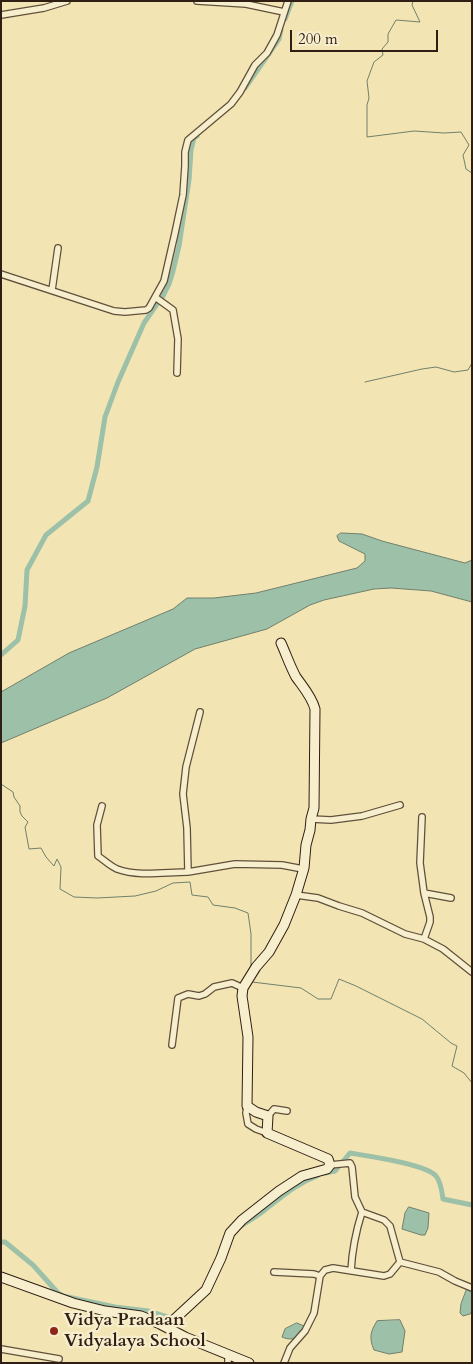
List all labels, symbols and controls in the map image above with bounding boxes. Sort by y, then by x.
scale bar [293,20,440,52]
text: 200 m [298,29,338,49]
place label: Vidya Pradaan Vidyalaya School [64,1310,206,1352]
marker: Vidya Pradaan Vidyalaya School [48,1325,60,1337]

